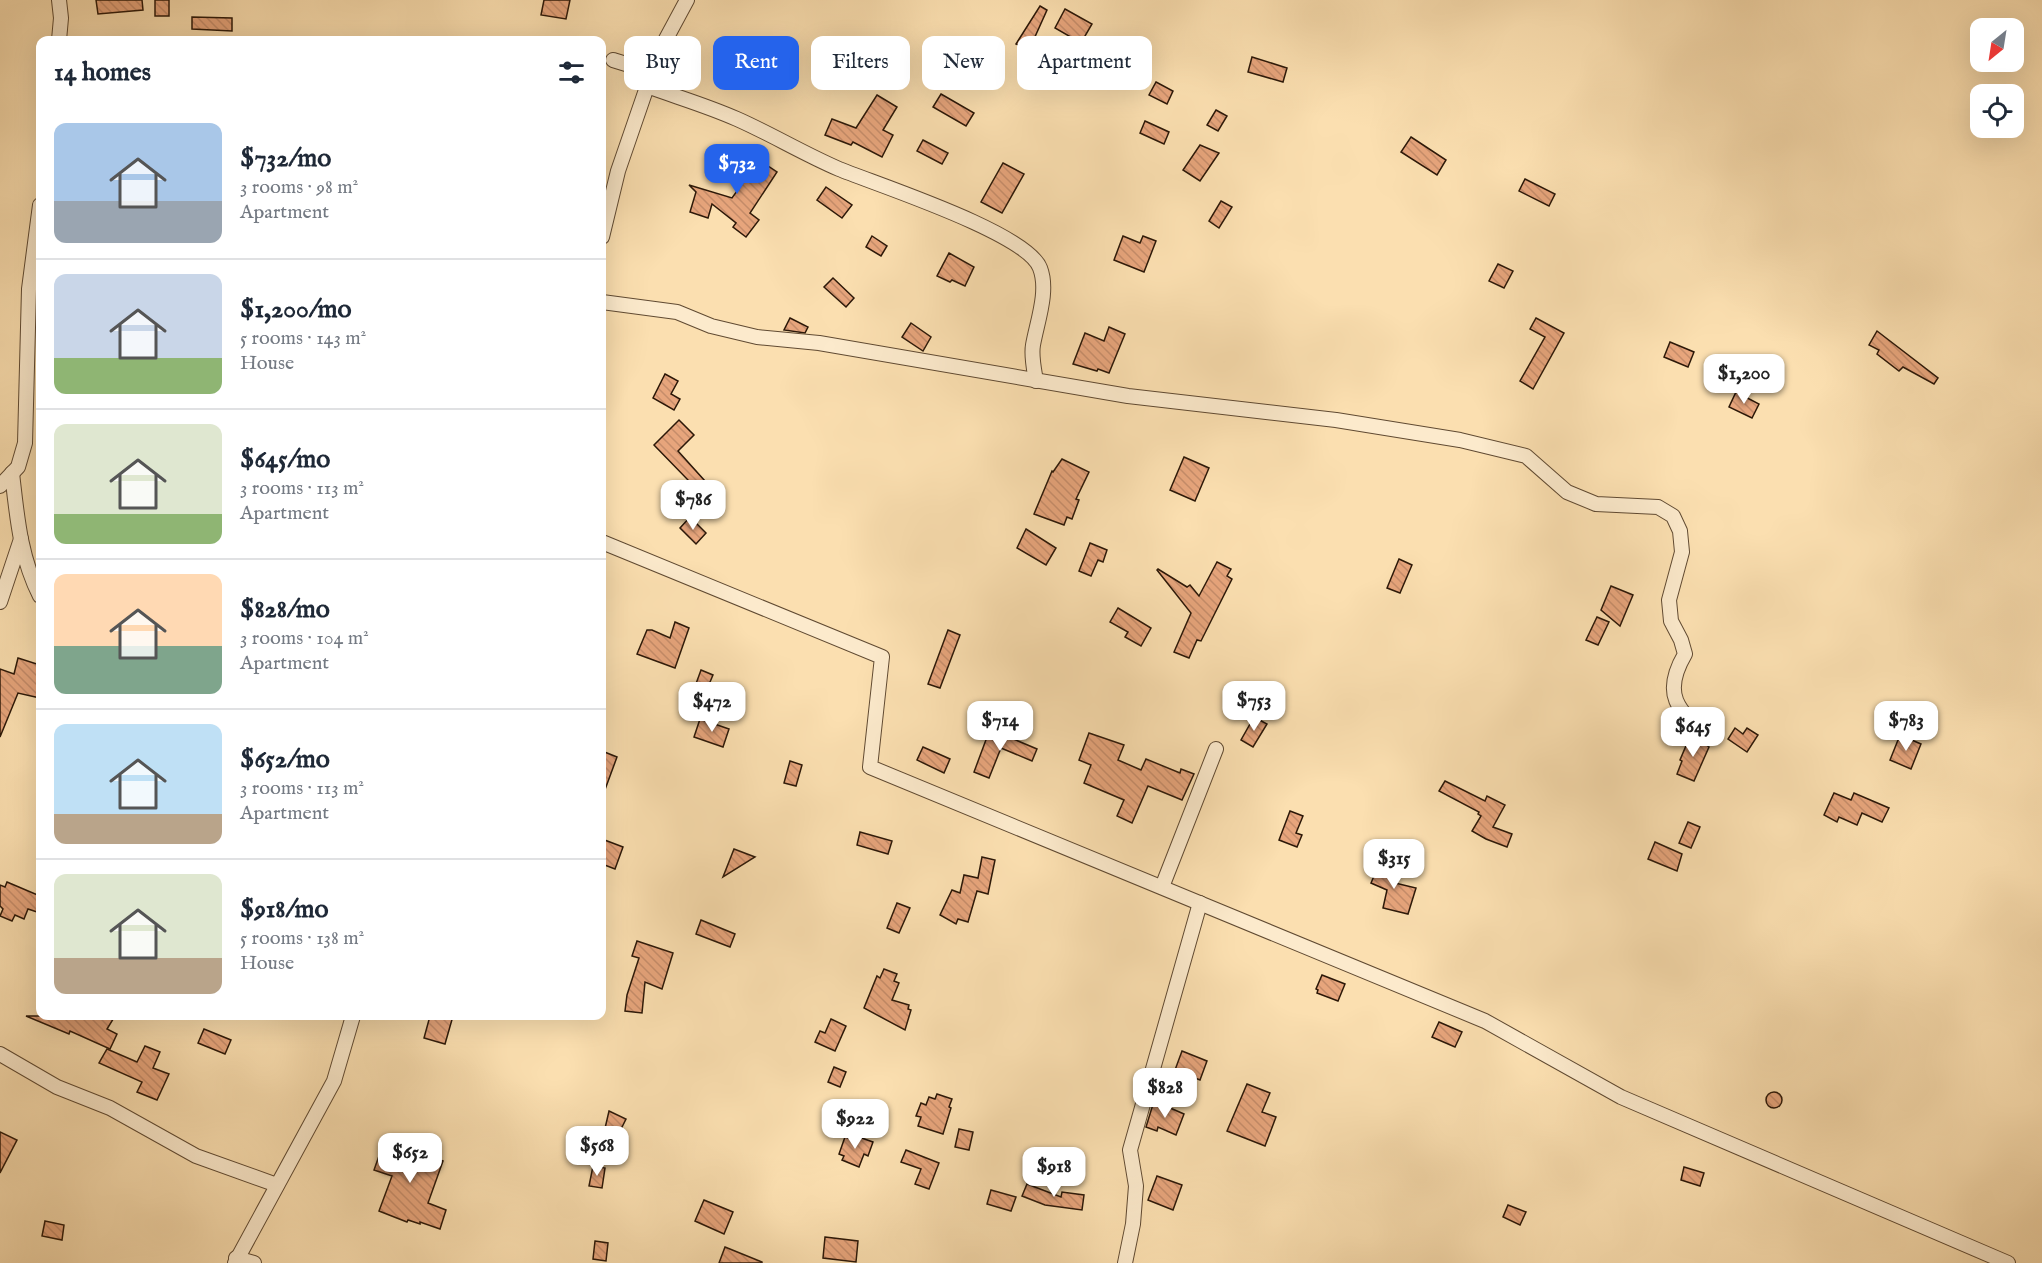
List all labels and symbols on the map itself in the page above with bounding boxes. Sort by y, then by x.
north arrow [1970,18,2024,72]
pin: $732 [701,144,773,195]
pin: $1,200 [1695,354,1793,405]
pin: $786 [657,480,729,531]
pin: $753 [1218,681,1290,732]
pin: $472 [676,682,748,733]
pin: $714 [964,701,1036,752]
pin: $783 [1870,701,1942,752]
pin: $645 [1657,707,1729,758]
pin: $315 [1358,839,1430,890]
pin: $828 [1129,1068,1201,1119]
pin: $922 [819,1099,891,1150]
pin: $568 [561,1126,633,1177]
pin: $652 [374,1133,446,1184]
pin: $918 [1018,1147,1090,1198]

